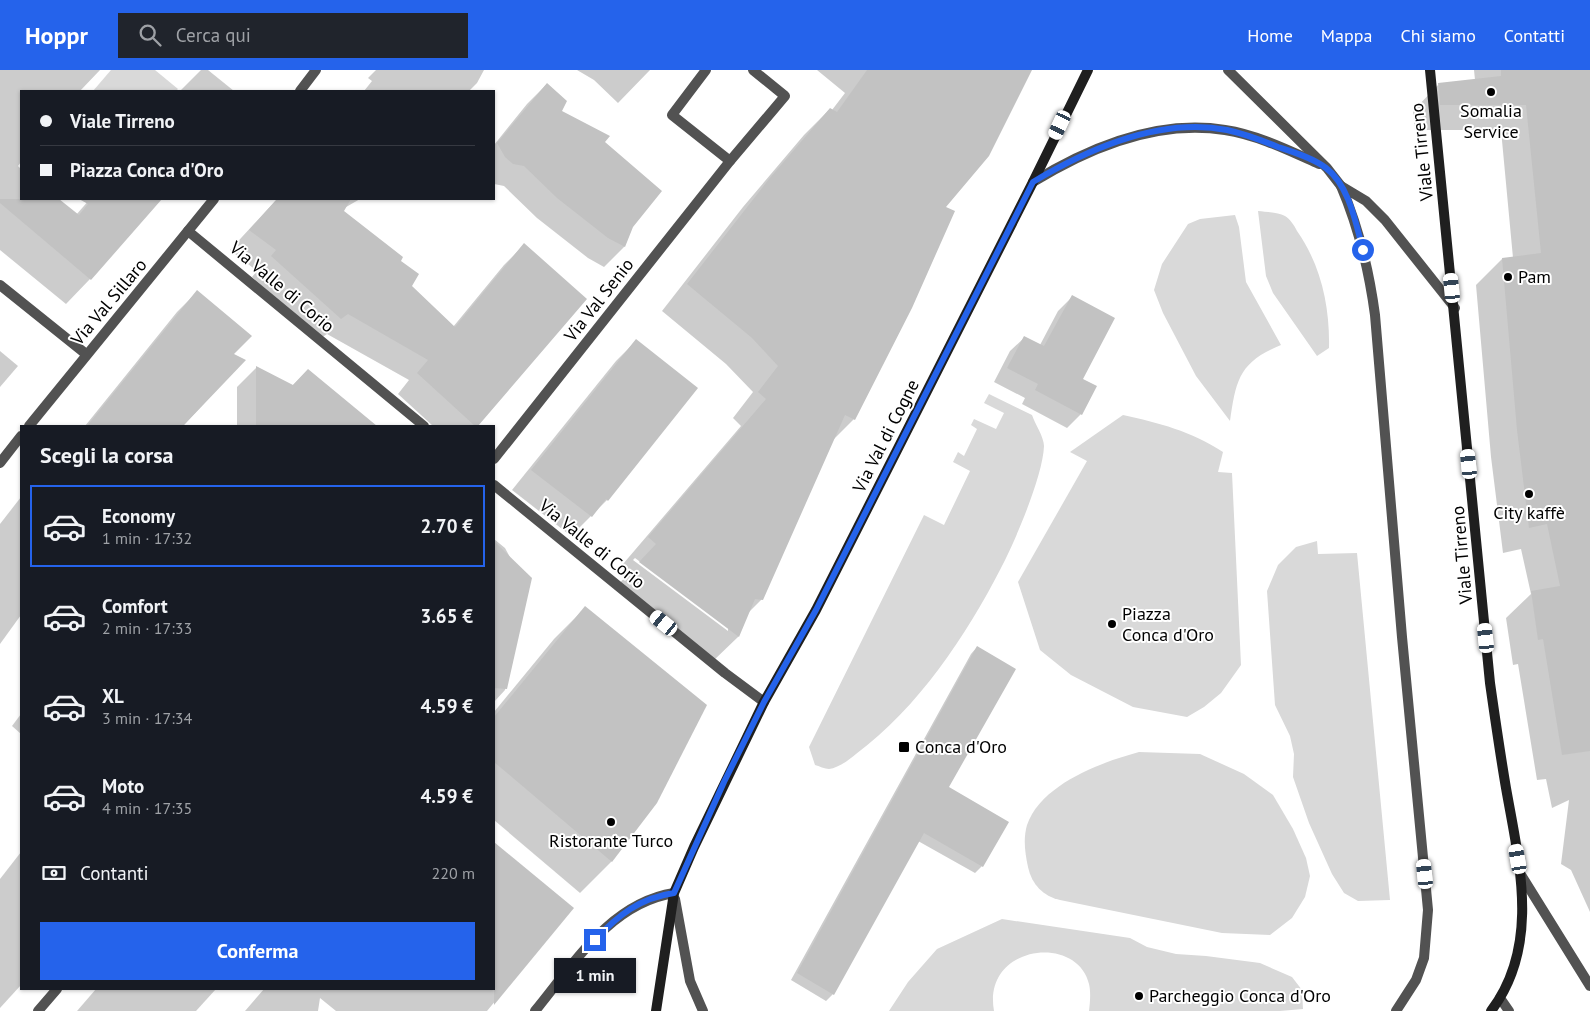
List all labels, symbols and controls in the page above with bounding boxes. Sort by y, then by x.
search box [118,13,468,58]
text: Hoppr [25,20,88,51]
icon: search [136,21,164,49]
text: Cerca qui [176,23,251,47]
text: Home [1247,24,1293,47]
text: Mappa [1321,24,1372,47]
text: Chi siamo [1400,24,1476,47]
text: Contatti [1504,24,1565,47]
marker: Somalia Service [1485,86,1497,98]
place label: Somalia Service [1460,99,1522,143]
street label: Viale Tirreno [1405,102,1438,203]
car [1046,108,1073,142]
text: Viale Tirreno [70,109,175,133]
text: Piazza Conca d'Oro [70,158,224,182]
street label: Via Valle di Corio [224,235,340,337]
route start [1352,239,1374,261]
street label: Via Val Senio [558,253,638,347]
street label: Via Val Sillaro [65,254,152,350]
place label: Pam [1518,265,1551,288]
marker: Pam [1502,271,1514,283]
car [1442,272,1461,304]
street label: Via Val di Cogne [847,375,924,497]
text: Scegli la corsa [40,441,173,469]
car [1459,448,1478,480]
marker: City kaffè [1523,488,1535,500]
street label: Via Valle di Corio [534,493,650,594]
place label: City kaffè [1493,501,1565,524]
icon: car [42,504,87,549]
text: Economy [102,504,175,528]
street label: Viale Tirreno [1446,505,1477,606]
text: 2.70 € [420,514,473,538]
text: 1 min · 17:32 [102,528,192,548]
icon: car [42,594,87,639]
text: Comfort [102,594,168,618]
place label: Piazza Conca d'Oro [1122,602,1214,646]
text: 3.65 € [420,604,473,628]
car [647,608,680,638]
text: 2 min · 17:33 [102,618,192,638]
marker: Piazza Conca d'Oro [1106,618,1118,630]
car [1476,622,1495,654]
icon: car [42,684,87,729]
text: XL [102,684,124,708]
text: 4.59 € [420,694,473,718]
text: 3 min · 17:34 [102,708,192,728]
place label: Conca d'Oro [915,735,1007,758]
marker: Conca d'Oro [897,740,911,754]
icon: car [42,774,87,819]
text: Moto [102,774,144,798]
text: 4.59 € [420,784,473,808]
text: 4 min · 17:35 [102,798,192,818]
marker: Ristorante Turco [605,816,617,828]
place label: Ristorante Turco [549,829,673,852]
car [1508,843,1527,875]
car [1415,858,1434,890]
icon: cash [40,859,68,887]
text: Contanti [80,861,149,885]
text: 220 m [432,863,475,883]
button: Conferma [40,922,475,980]
route end [584,929,606,951]
callout: 1 min [554,958,636,992]
text: 1 min [575,965,615,985]
place label: Parcheggio Conca d'Oro [1149,984,1331,1007]
marker: Parcheggio Conca d'Oro [1133,990,1145,1002]

